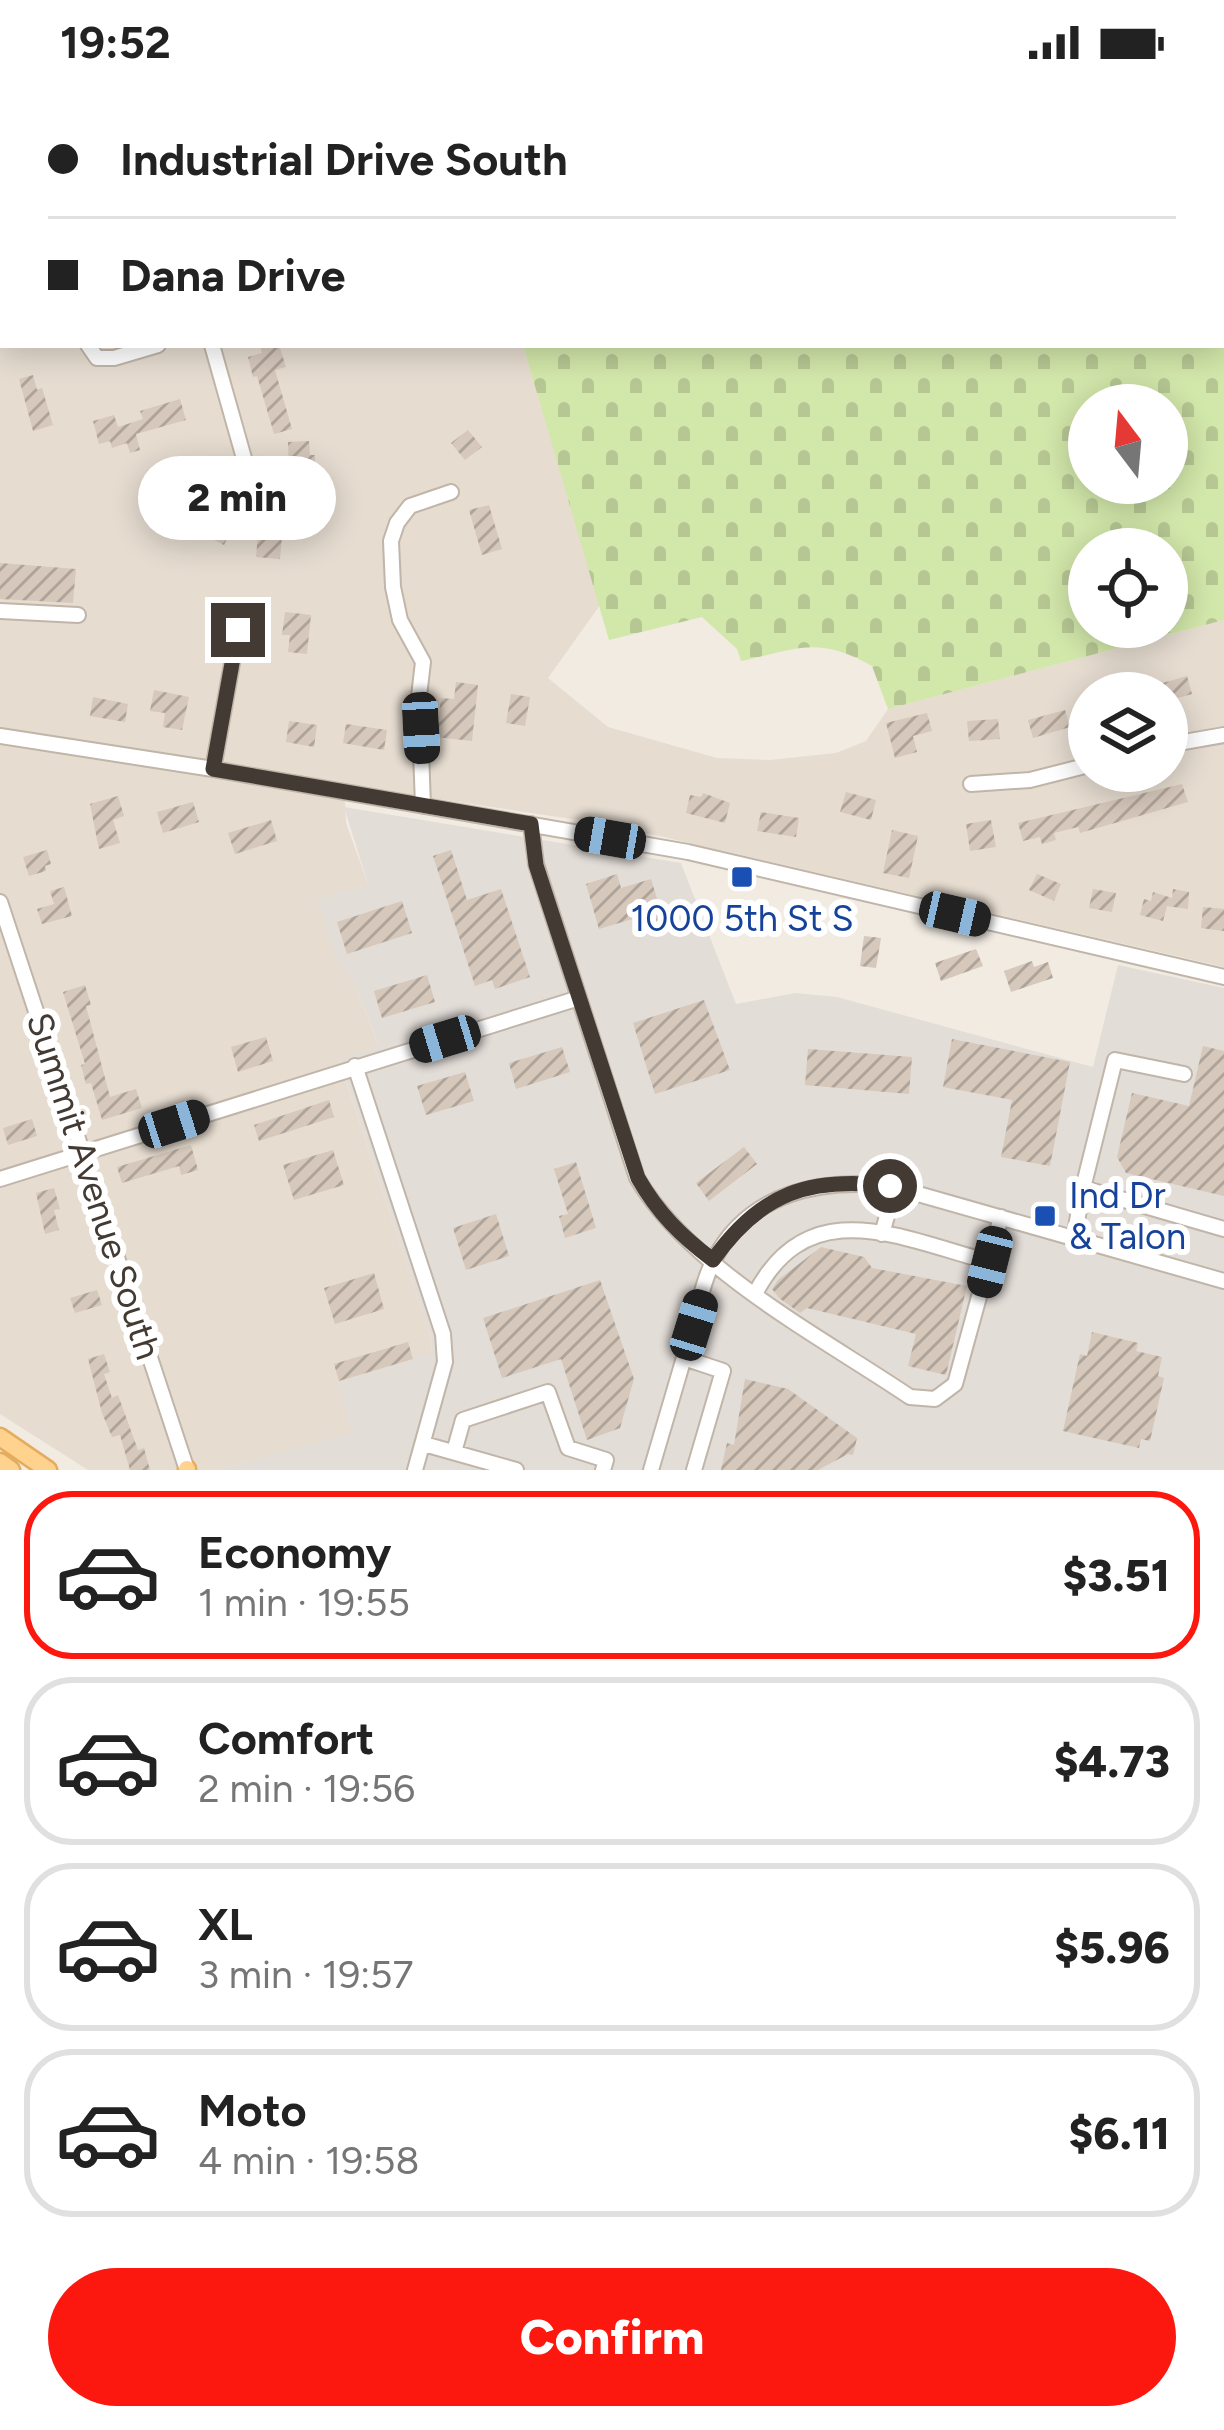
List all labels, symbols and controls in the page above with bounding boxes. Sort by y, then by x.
text: 19:52 [60,15,171,69]
text: Industrial Drive South [120,132,568,186]
text: Dana Drive [120,248,345,302]
north arrow [1068,384,1188,504]
map controls [1068,384,1188,792]
callout: 2 min [139,456,337,540]
text: 2 min [187,474,287,521]
button: locate [1068,528,1188,648]
route end [211,603,265,657]
button: layers [1068,672,1188,792]
car [401,691,441,765]
car [571,814,649,862]
marker: 1000 5th St S [729,864,755,890]
car [916,888,994,940]
place label: 1000 5th St S [631,897,853,940]
street label: Summit Avenue South [18,1007,170,1365]
car [405,1011,485,1067]
car [134,1096,214,1152]
route start [863,1159,917,1213]
place label: Ind Dr & Talon [1069,1174,1186,1258]
marker: Ind Dr & Talon [1032,1203,1058,1229]
car [964,1223,1016,1301]
car [666,1285,722,1365]
icon: car [54,1521,162,1629]
text: Economy [198,1525,391,1579]
text: $3.51 [1063,1548,1170,1602]
text: 1 min · 19:55 [198,1579,410,1626]
icon: car [54,1707,162,1815]
text: Comfort [198,1711,374,1765]
text: $4.73 [1054,1734,1170,1788]
text: 2 min · 19:56 [198,1765,415,1812]
icon: car [54,1893,162,2001]
text: XL [198,1897,253,1951]
text: $5.96 [1054,1920,1170,1974]
text: 3 min · 19:57 [198,1951,413,1998]
icon: car [54,2079,162,2187]
text: Moto [198,2083,307,2137]
text: $6.11 [1069,2106,1170,2160]
text: 4 min · 19:58 [198,2137,419,2184]
button: Confirm [48,2268,1176,2406]

